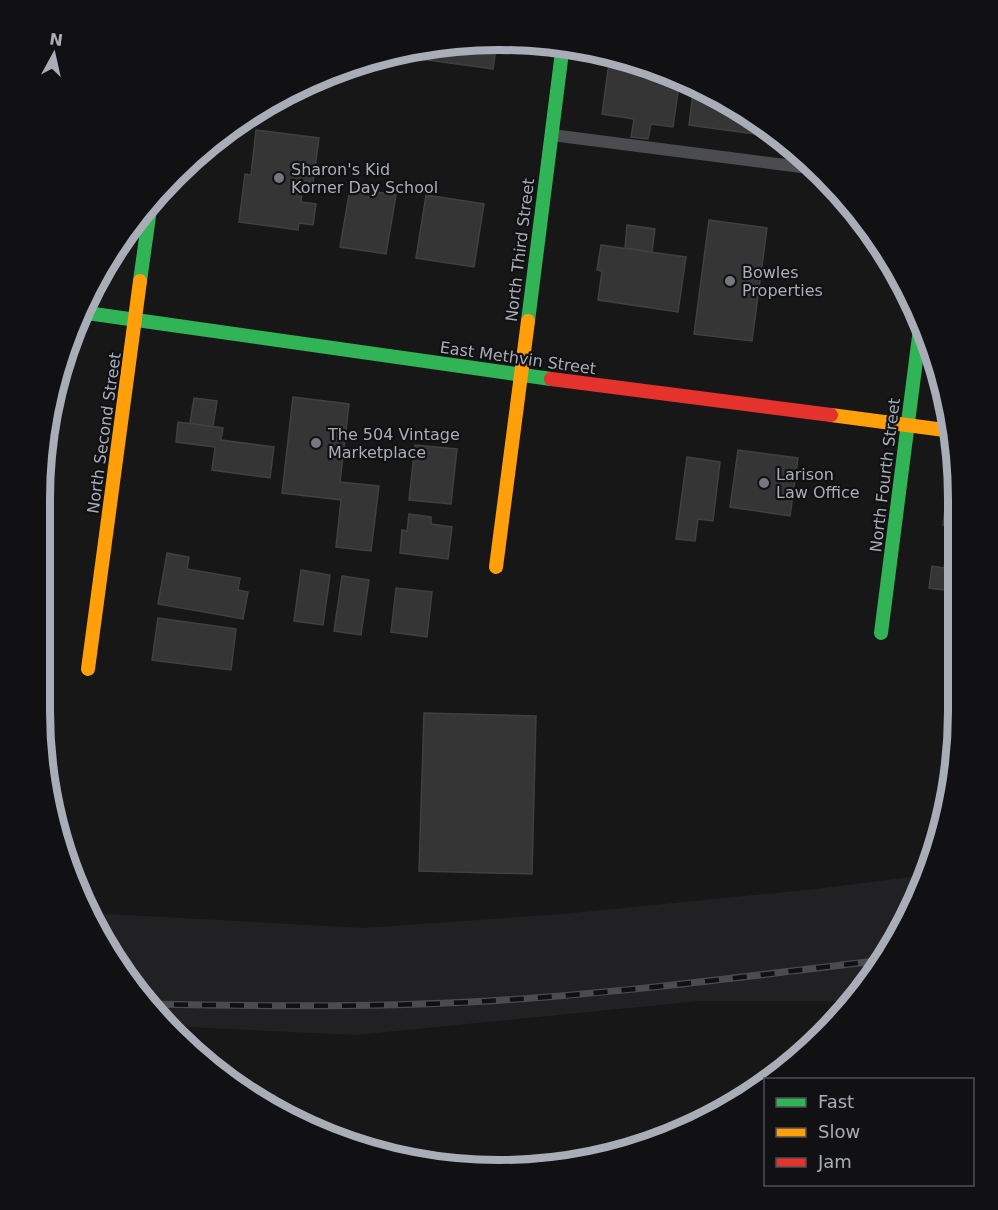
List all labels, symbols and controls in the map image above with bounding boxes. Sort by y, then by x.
north arrow [24,24,84,84]
text: N [48,29,64,50]
place label: Sharon's Kid Korner Day School [291,160,438,197]
marker: Sharon's Kid Korner Day School [272,171,286,185]
street label: North Third Street [502,177,538,323]
place label: Bowles Properties [742,263,823,300]
marker: Bowles Properties [723,274,737,288]
street label: East Methvin Street [439,338,597,378]
street label: North Second Street [83,351,125,515]
street label: North Fourth Street [866,397,904,553]
place label: The 504 Vintage Marketplace [327,425,460,462]
marker: The 504 Vintage Marketplace [309,436,323,450]
place label: Larison Law Office [776,465,860,502]
marker: Larison Law Office [757,476,771,490]
legend [764,1078,974,1186]
text: Fast [818,1091,854,1112]
text: Slow [818,1121,860,1142]
text: Jam [817,1151,852,1172]

